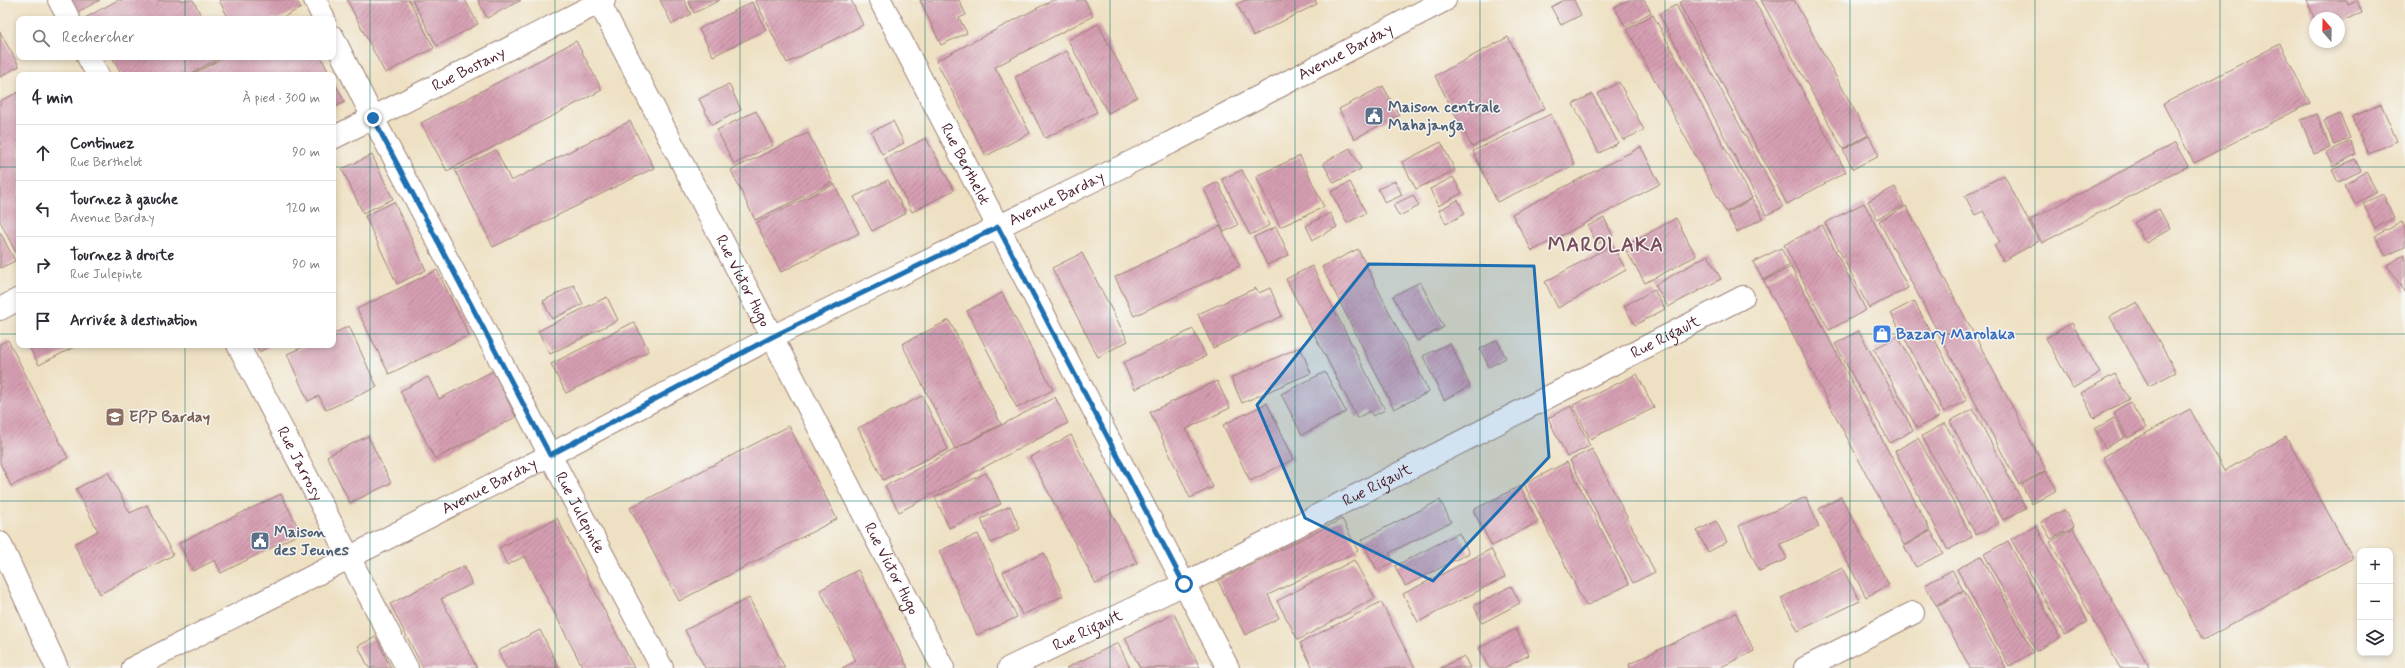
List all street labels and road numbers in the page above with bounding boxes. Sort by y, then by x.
street label: Avenue Barday [1294,18,1396,85]
street label: Rue Bostany [428,42,509,96]
street label: Rue Berthelot [936,120,995,208]
street label: Avenue Barday [1005,166,1108,231]
street label: Rue Victor Hugo [711,231,775,330]
street label: Rue Rigault [1627,310,1704,363]
street label: Rue Jarrosy [272,423,328,505]
street label: Avenue Barday [438,453,540,519]
street label: Rue Rigault [1339,458,1416,511]
street label: Rue Julepinte [550,468,611,557]
street label: Rue Victor Hugo [859,519,924,618]
street label: Rue Rigault [1049,604,1126,656]

